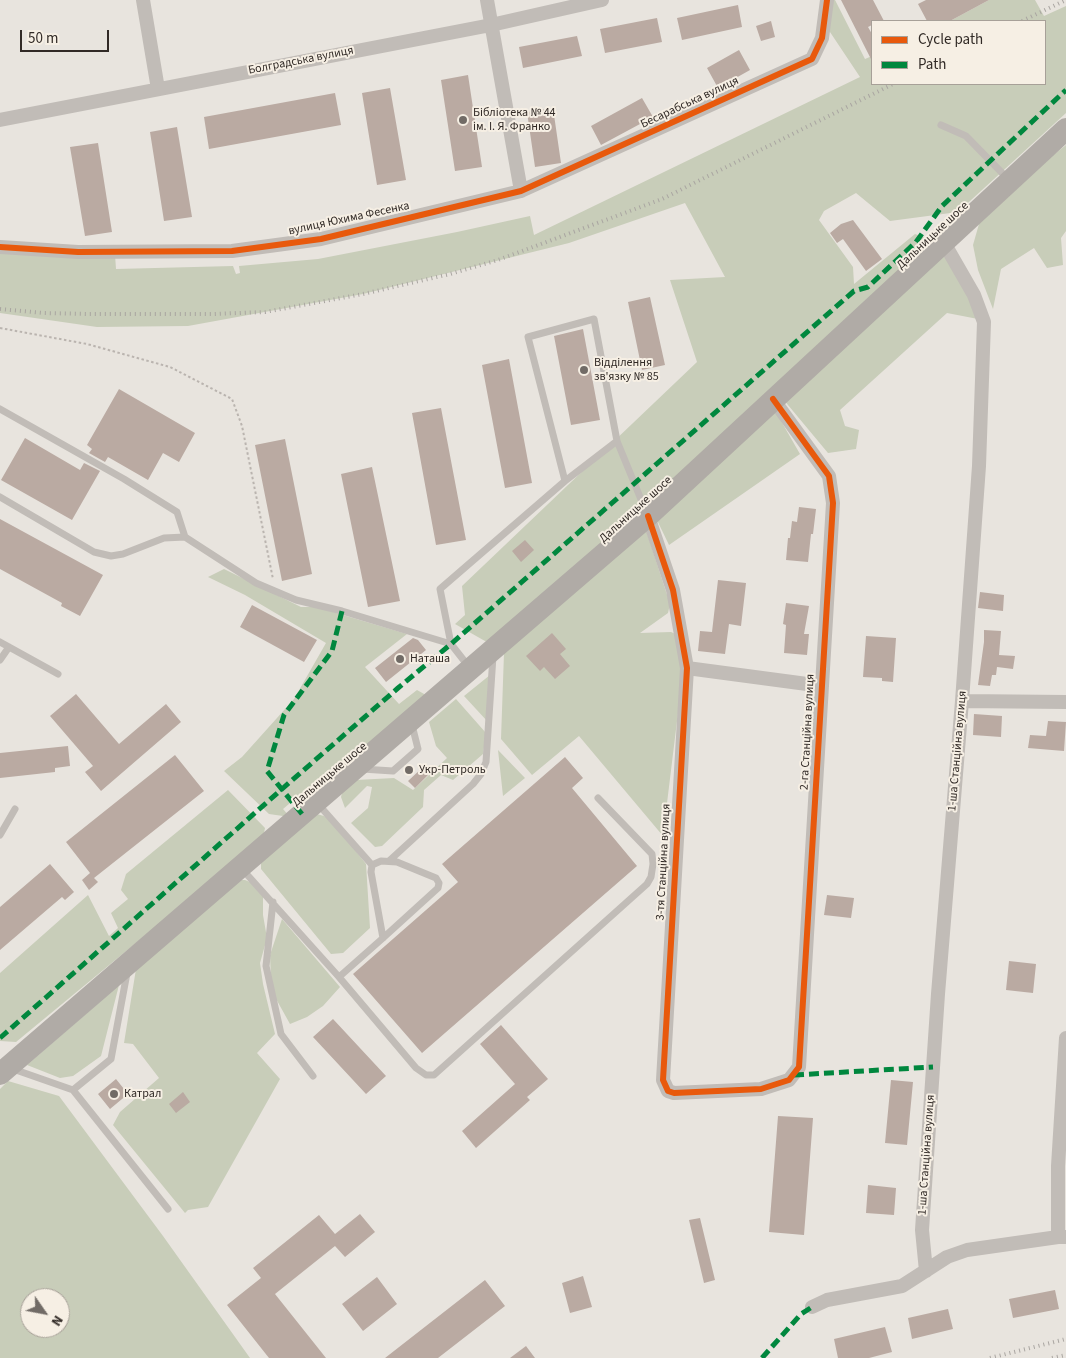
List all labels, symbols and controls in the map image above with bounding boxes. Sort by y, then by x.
scale bar [22,20,111,52]
legend [871,20,1046,85]
text: 50 m [28,28,58,49]
text: Cycle path [918,29,983,50]
street label: Болградська вулиця [247,44,355,78]
text: Path [918,54,946,75]
street label: Бесарабська вулиця [639,74,741,132]
place label: Бібліотека № 44 ім. І. Я. Франко [473,106,556,134]
marker: Бібліотека № 44 ім. І. Я. Франко [457,114,469,126]
street label: вулиця Юхима Фесенка [287,199,411,239]
street label: Дальницьке шосе [894,199,972,273]
place label: Відділення зв'язку № 85 [594,356,659,384]
marker: Відділення зв'язку № 85 [578,364,590,376]
street label: Дальницьке шосе [597,474,675,546]
place label: Наташа [410,652,450,666]
marker: Наташа [394,653,406,665]
street label: 2-га Станційна вулиця [798,673,818,791]
street label: 1-ша Станційна вулиця [946,690,970,812]
street label: Дальницьке шосе [290,740,370,810]
place label: Укр-Петроль [419,763,486,777]
marker: Укр-Петроль [403,764,415,776]
street label: 3-тя Станційна вулиця [654,803,674,921]
place label: Катрал [124,1087,161,1101]
marker: Катрал [108,1088,120,1100]
street label: 1-ша Станційна вулиця [916,1094,938,1216]
north arrow [20,1288,70,1338]
text: N [46,1311,68,1330]

